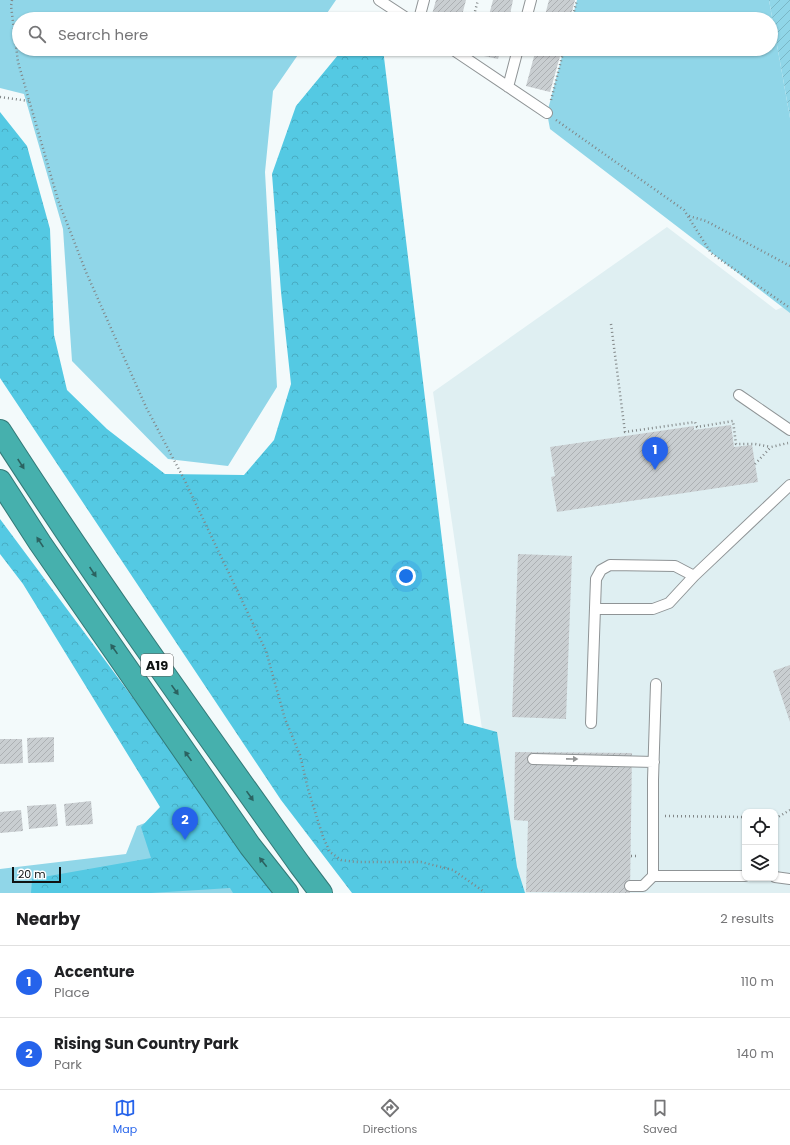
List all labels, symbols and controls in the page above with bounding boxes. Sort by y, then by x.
search box [12,12,778,56]
icon: search [26,23,48,45]
text: Search here [58,24,148,45]
pin: 1 [642,437,668,470]
one-way arrow [17,458,25,469]
one-way arrow [36,537,44,547]
one-way arrow [89,566,97,577]
your location [396,566,416,586]
one-way arrow [110,644,118,654]
road number: A19 [141,654,173,676]
one-way arrow [171,685,179,696]
one-way arrow [184,751,192,761]
one-way arrow [566,756,579,762]
one-way arrow [246,791,254,801]
pin: 2 [172,807,198,840]
map controls [742,809,778,881]
button: locate [742,809,778,845]
button: layers [742,845,778,881]
one-way arrow [259,857,267,868]
scale bar [12,865,61,884]
text: 20 m [18,866,46,882]
text: Nearby [16,907,80,931]
text: 2 results [720,909,774,928]
text: Accenture [54,961,134,982]
text: 1 [27,972,31,991]
text: 110 m [741,972,774,991]
text: Place [54,983,89,1002]
text: Rising Sun Country Park [54,1033,239,1054]
text: 2 [25,1044,33,1063]
text: 140 m [737,1044,774,1063]
text: Park [54,1055,82,1074]
tab: Map [113,1097,137,1138]
tab: Directions [363,1097,417,1138]
tab: Saved [643,1097,677,1138]

